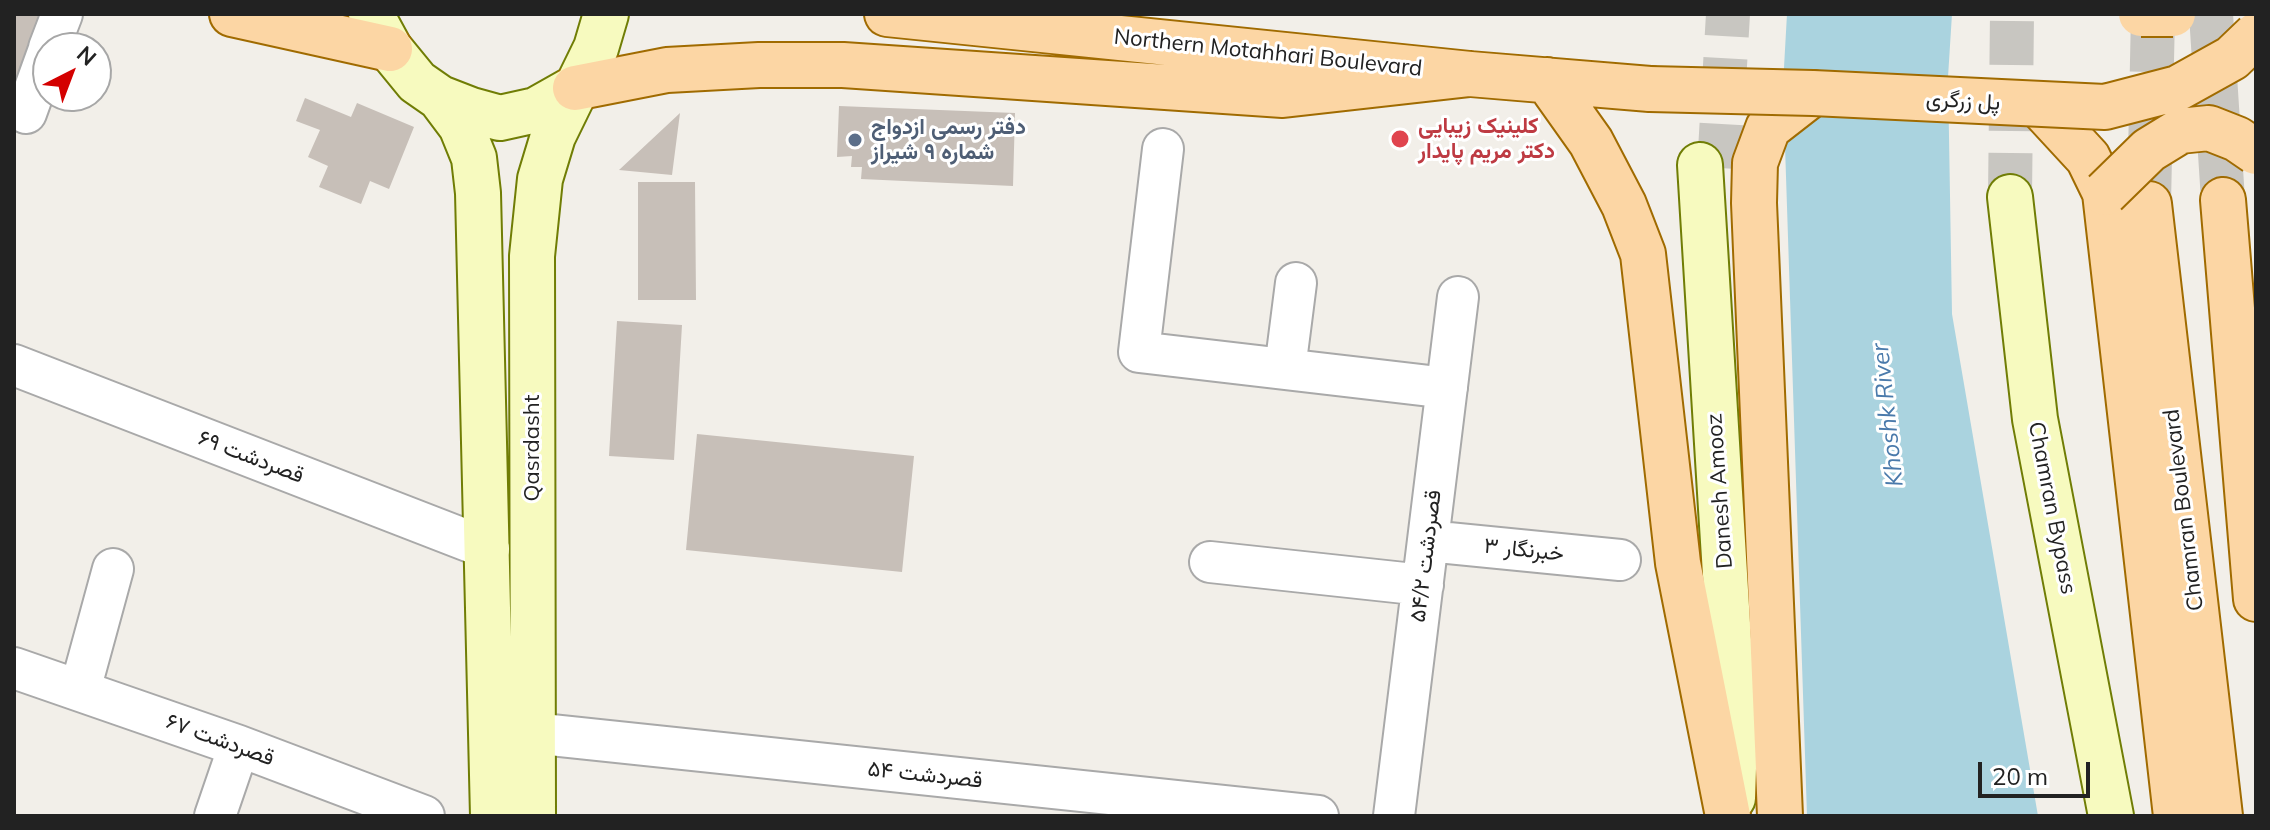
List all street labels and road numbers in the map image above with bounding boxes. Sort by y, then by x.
street label: Northern Motahhari Boulevard [1113,24,1423,82]
street label: پل زرگری [1925,86,2001,116]
street label: Qasrdasht [519,395,545,501]
street label: Chamran Boulevard [2159,408,2209,612]
street label: Danesh Amooz [1701,412,1739,570]
street label: Chamran Bypass [2022,420,2082,596]
street label: ۶۹ قصردشت [194,425,308,489]
street label: ۵۴/۲ قصردشت [1405,488,1447,624]
street label: ۳ خبرنگار [1483,533,1565,567]
street label: ۶۷ قصردشت [162,708,278,772]
street label: ۵۴ قصردشت [866,756,984,794]

